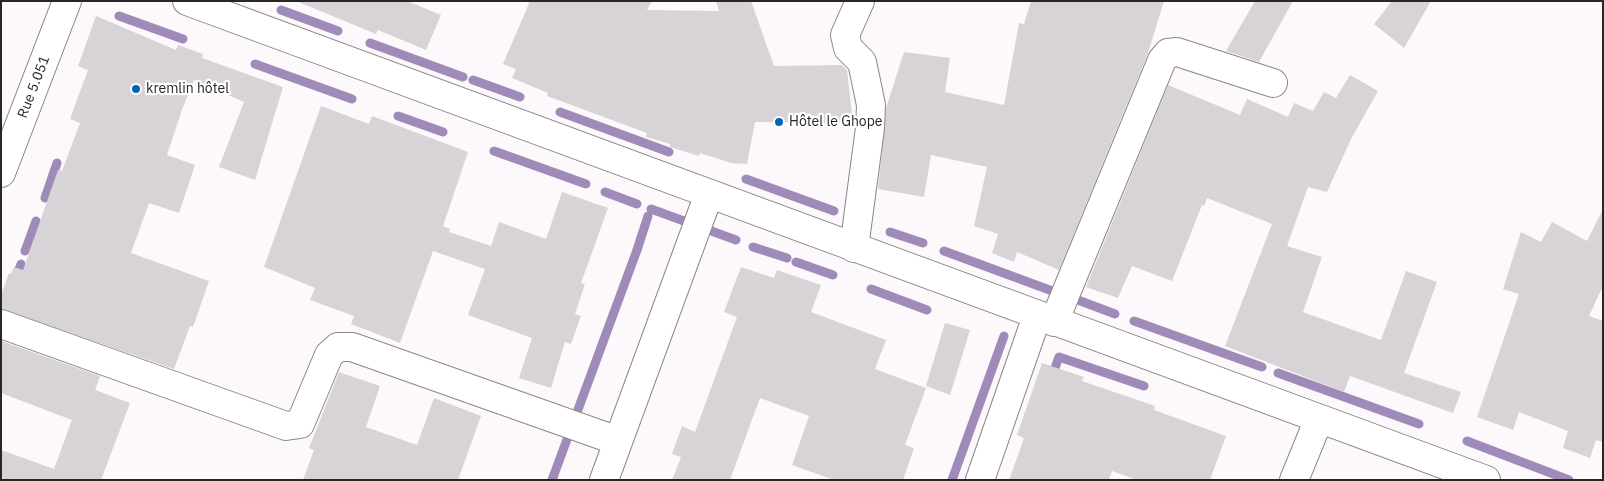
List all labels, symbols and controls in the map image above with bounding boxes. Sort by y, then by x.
street label: Rue 5.051 [14,54,54,120]
place label: kremlin hôtel [146,81,229,97]
marker: kremlin hôtel [130,83,142,95]
place label: Hôtel le Ghope [789,114,883,130]
marker: Hôtel le Ghope [773,116,785,128]

